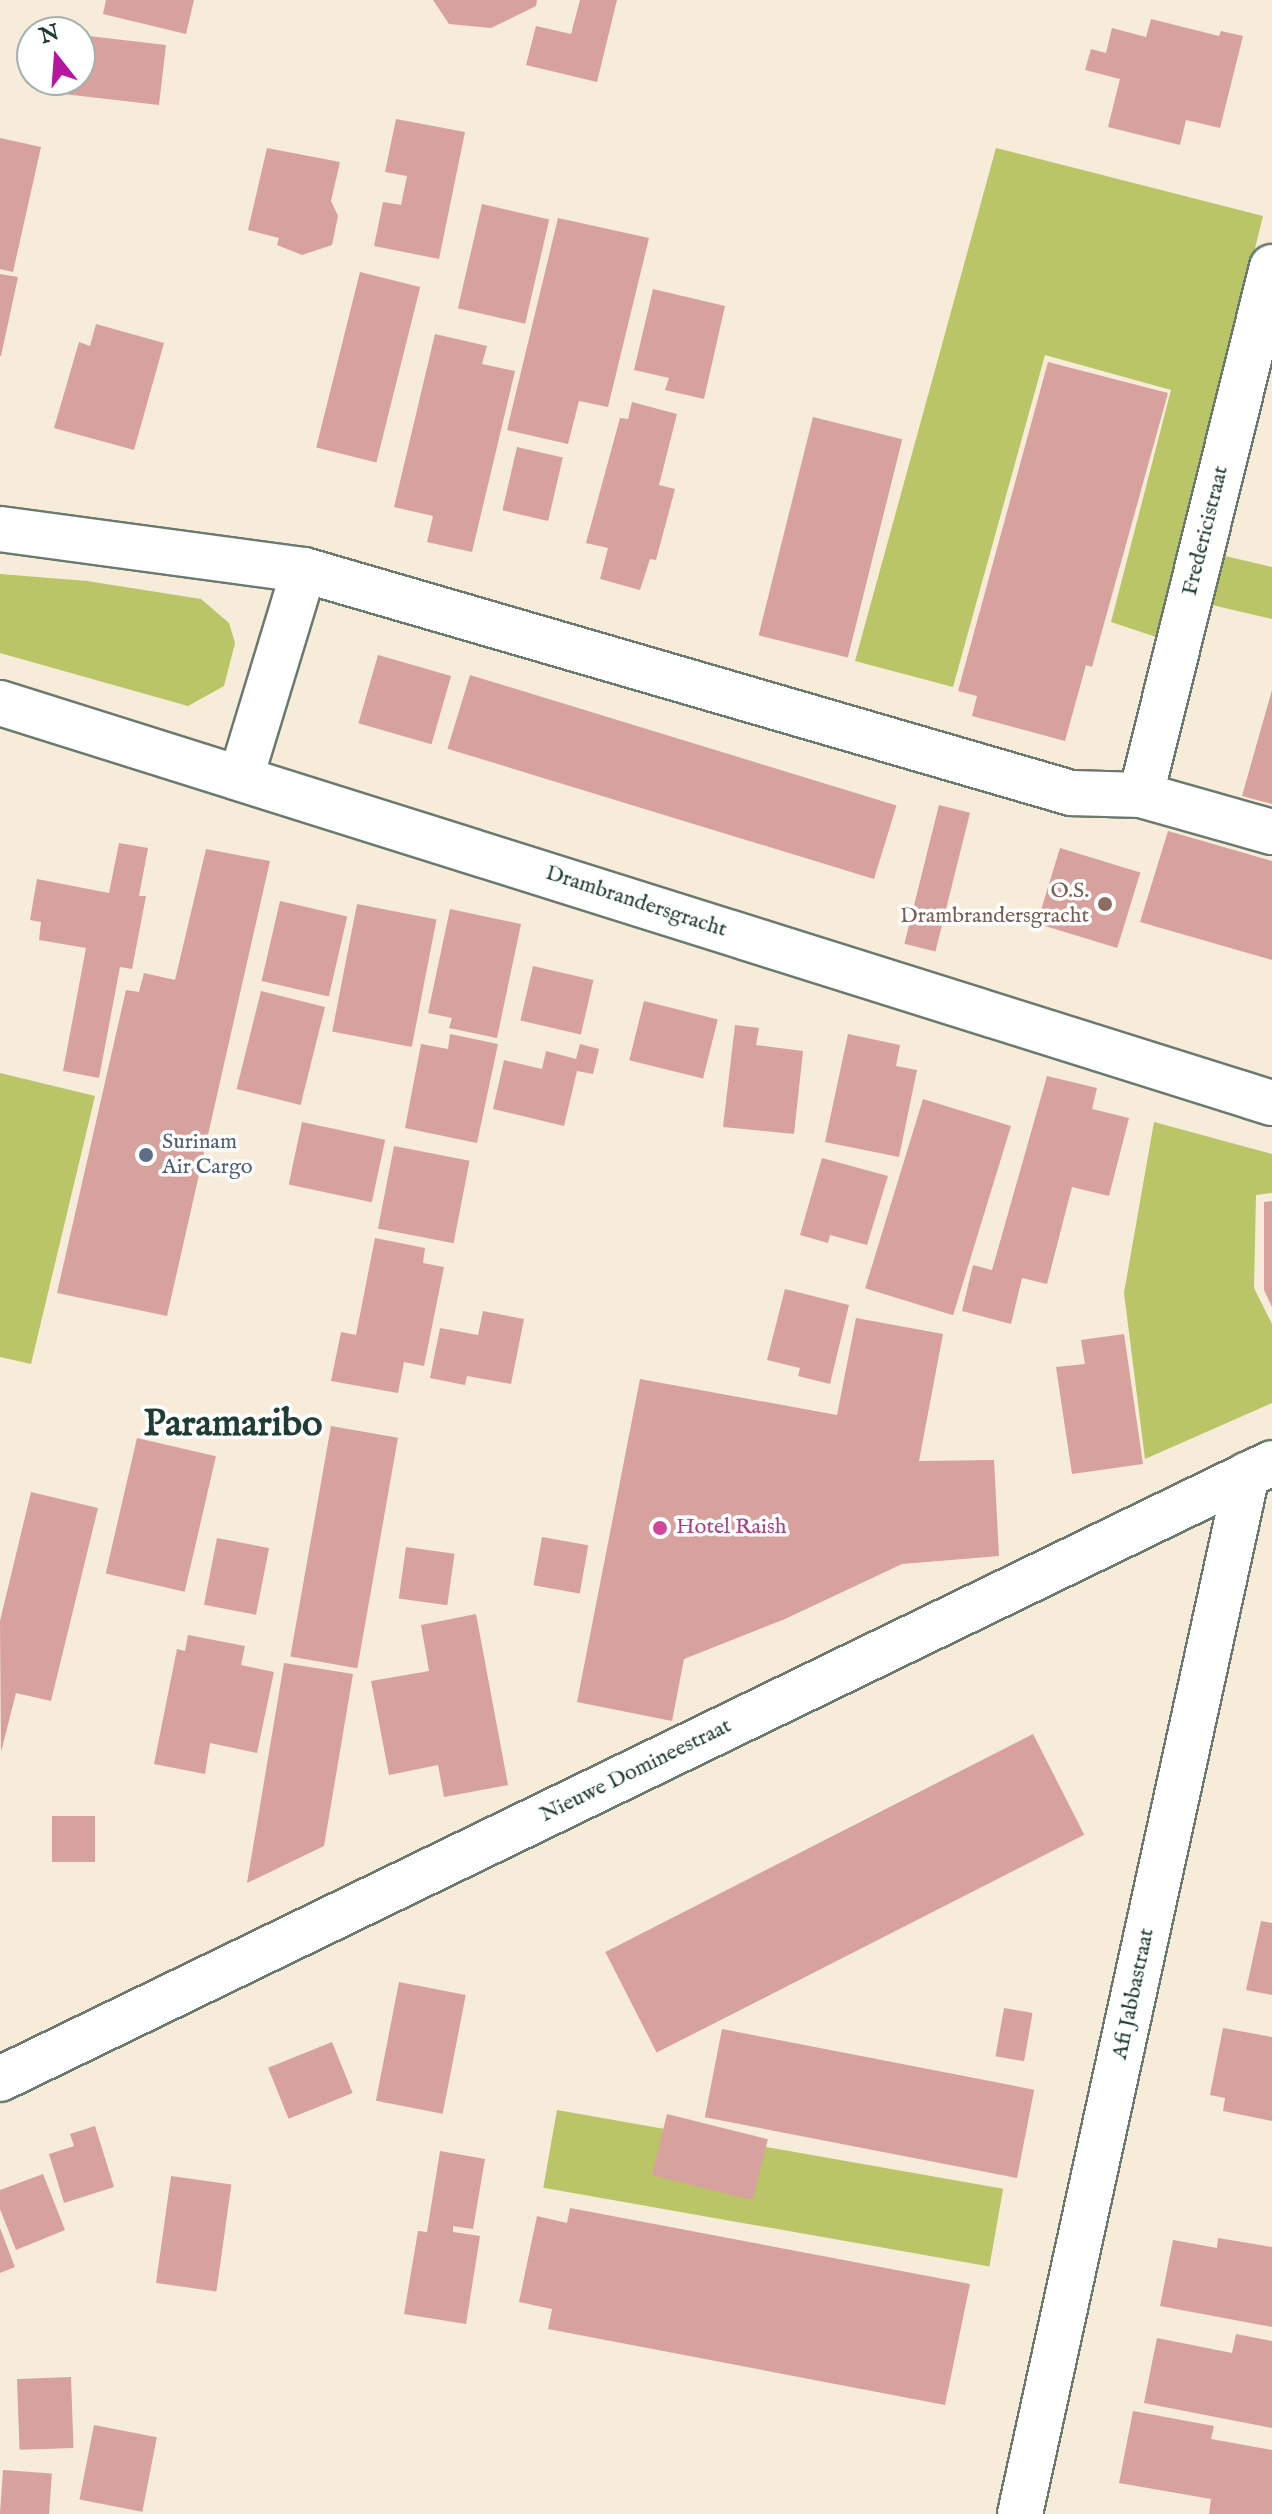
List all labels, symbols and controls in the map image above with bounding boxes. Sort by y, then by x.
north arrow [16,16,96,96]
text: N [36,19,63,51]
street label: Fredericistraat [1177,463,1235,599]
street label: Drambrandersgracht [542,860,730,944]
place label: O.S. Drambrandersgracht [900,878,1089,930]
marker: O.S. Drambrandersgracht [1096,895,1114,913]
place label: Surinam Air Cargo [162,1129,253,1180]
marker: Surinam Air Cargo [137,1146,155,1164]
district label: Paramaribo [143,1403,323,1449]
place label: Hotel Raish [676,1515,786,1541]
marker: Hotel Raish [651,1519,669,1537]
street label: Nieuwe Domineestraat [536,1713,736,1829]
street label: Afi Jabbastraat [1107,1926,1161,2062]

